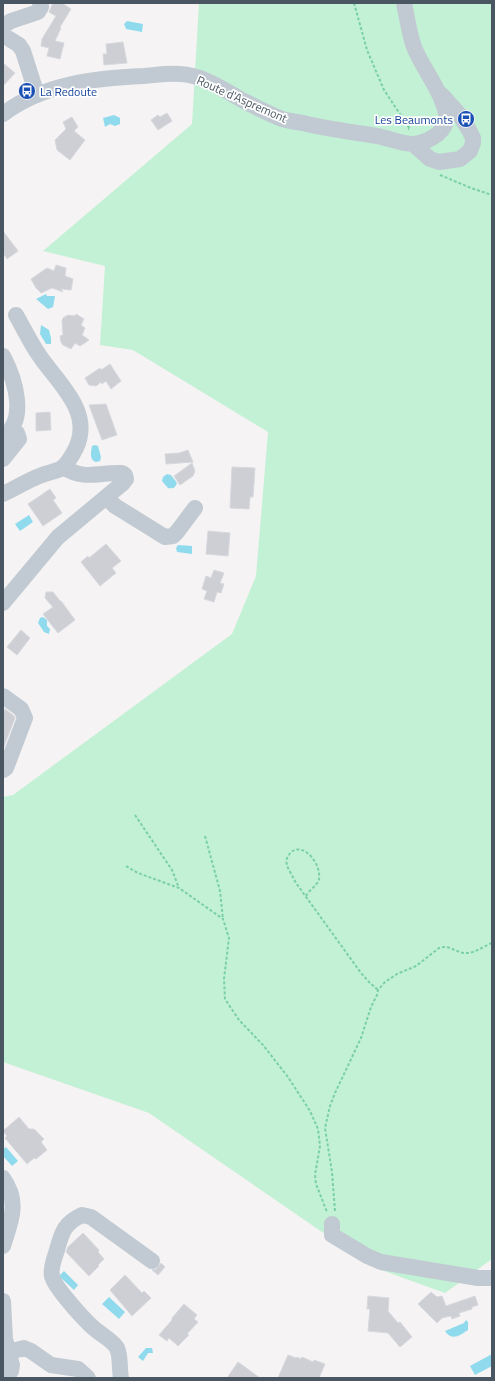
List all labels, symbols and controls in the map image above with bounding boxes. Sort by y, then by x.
street label: Route d'Aspremont [194,71,291,128]
bus stop icon: La Redoute [17,81,37,101]
place label: La Redoute [40,82,97,101]
bus stop icon: Les Beaumonts [456,109,476,129]
place label: Les Beaumonts [375,110,453,129]

